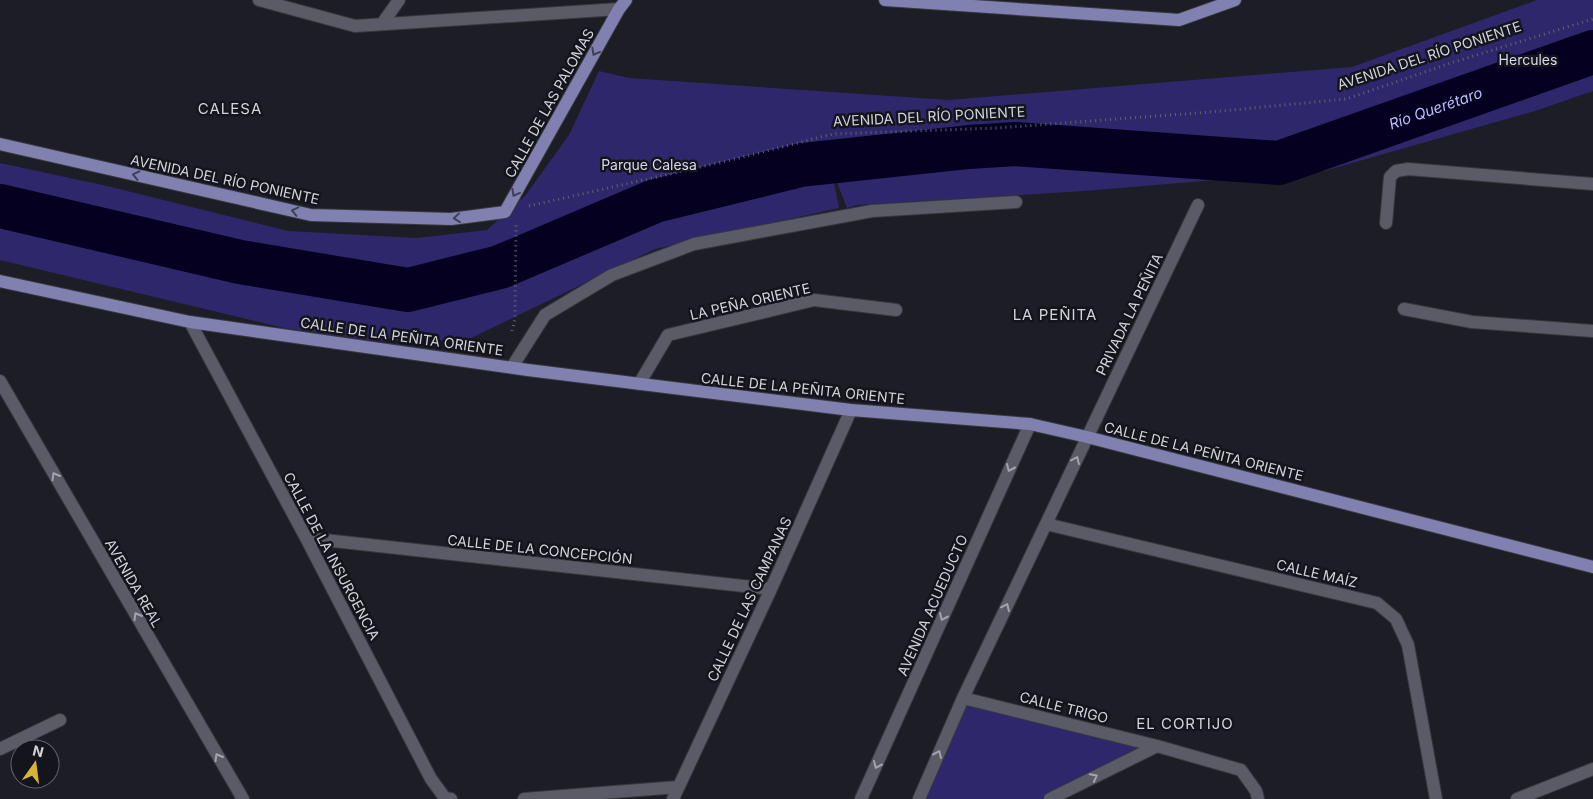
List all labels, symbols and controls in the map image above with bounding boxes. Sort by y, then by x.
street label: AVENIDA DEL RÍO PONIENTE [1335,17,1523,93]
street label: CALLE DE LAS PALOMAS [501,25,597,181]
one-way arrow [591,46,601,55]
park label: Hercules [1499,51,1557,68]
water label: Río Querétaro [1386,82,1485,133]
district label: CALESA [198,99,262,118]
street label: AVENIDA DEL RÍO PONIENTE [832,102,1026,130]
street label: AVENIDA DEL RÍO PONIENTE [129,151,321,207]
park label: Parque Calesa [601,156,697,173]
one-way arrow [132,170,141,181]
one-way arrow [512,188,522,197]
one-way arrow [290,206,299,217]
one-way arrow [452,212,460,223]
street label: PRIVADA LA PEÑITA [1092,250,1166,378]
street label: LA PEÑA ORIENTE [688,279,812,323]
district label: LA PEÑITA [1013,305,1097,324]
street label: CALLE DE LA PEÑITA ORIENTE [299,313,505,359]
street label: CALLE DE LA PEÑITA ORIENTE [700,369,906,407]
street label: CALLE DE LA PEÑITA ORIENTE [1103,418,1305,484]
one-way arrow [1069,456,1080,465]
one-way arrow [1005,463,1016,472]
street label: CALLE DE LA INSURGENCIA [280,469,384,643]
one-way arrow [51,472,61,481]
street label: CALLE DE LAS CAMPANAS [703,514,795,684]
street label: CALLE DE LA CONCEPCIÓN [447,531,633,567]
street label: AVENIDA ACUEDUCTO [893,532,971,678]
street label: AVENIDA REAL [102,536,166,630]
street label: CALLE MAÍZ [1275,555,1359,591]
one-way arrow [1000,603,1011,612]
one-way arrow [939,612,950,621]
one-way arrow [133,613,143,622]
street label: CALLE TRIGO [1018,688,1110,726]
district label: EL CORTIJO [1136,714,1234,733]
north arrow [10,739,60,789]
text: N [31,741,45,760]
one-way arrow [932,750,943,759]
one-way arrow [215,753,225,762]
one-way arrow [872,760,883,769]
one-way arrow [1089,773,1098,783]

